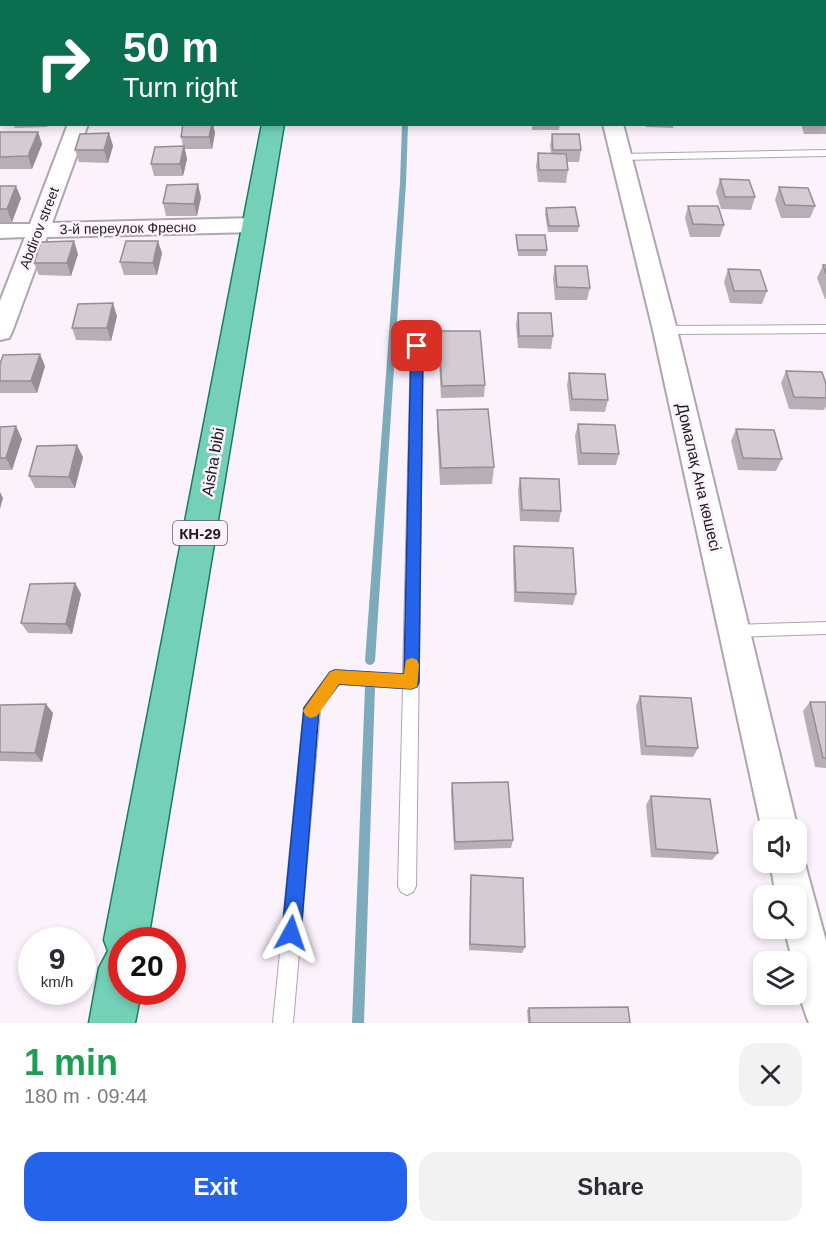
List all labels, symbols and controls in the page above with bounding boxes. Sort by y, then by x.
icon: right [24,24,102,102]
text: 50 m [123,24,219,71]
text: Turn right [123,73,238,103]
street label: Abdirov street [16,185,62,271]
street label: 3-й переулок Фресно [60,219,197,237]
pin [391,320,442,371]
icon: arrive [400,329,433,362]
street label: Домалақ Ана көшесі [674,401,724,553]
street label: Aisha bibi [199,426,227,498]
road number: КН-29 [173,521,227,545]
map controls [753,819,807,1005]
button: sound [753,819,807,873]
button: search [753,885,807,939]
position arrow [259,901,323,965]
speed limit sign: 20 [108,927,186,1005]
text: 9 [49,942,65,975]
button: layers [753,951,807,1005]
text: km/h [41,973,73,990]
text: 1 min [24,1042,118,1083]
button: close [739,1043,802,1106]
text: 180 m · 09:44 [24,1085,147,1107]
button: Exit [24,1152,407,1221]
button: Share [419,1152,802,1221]

